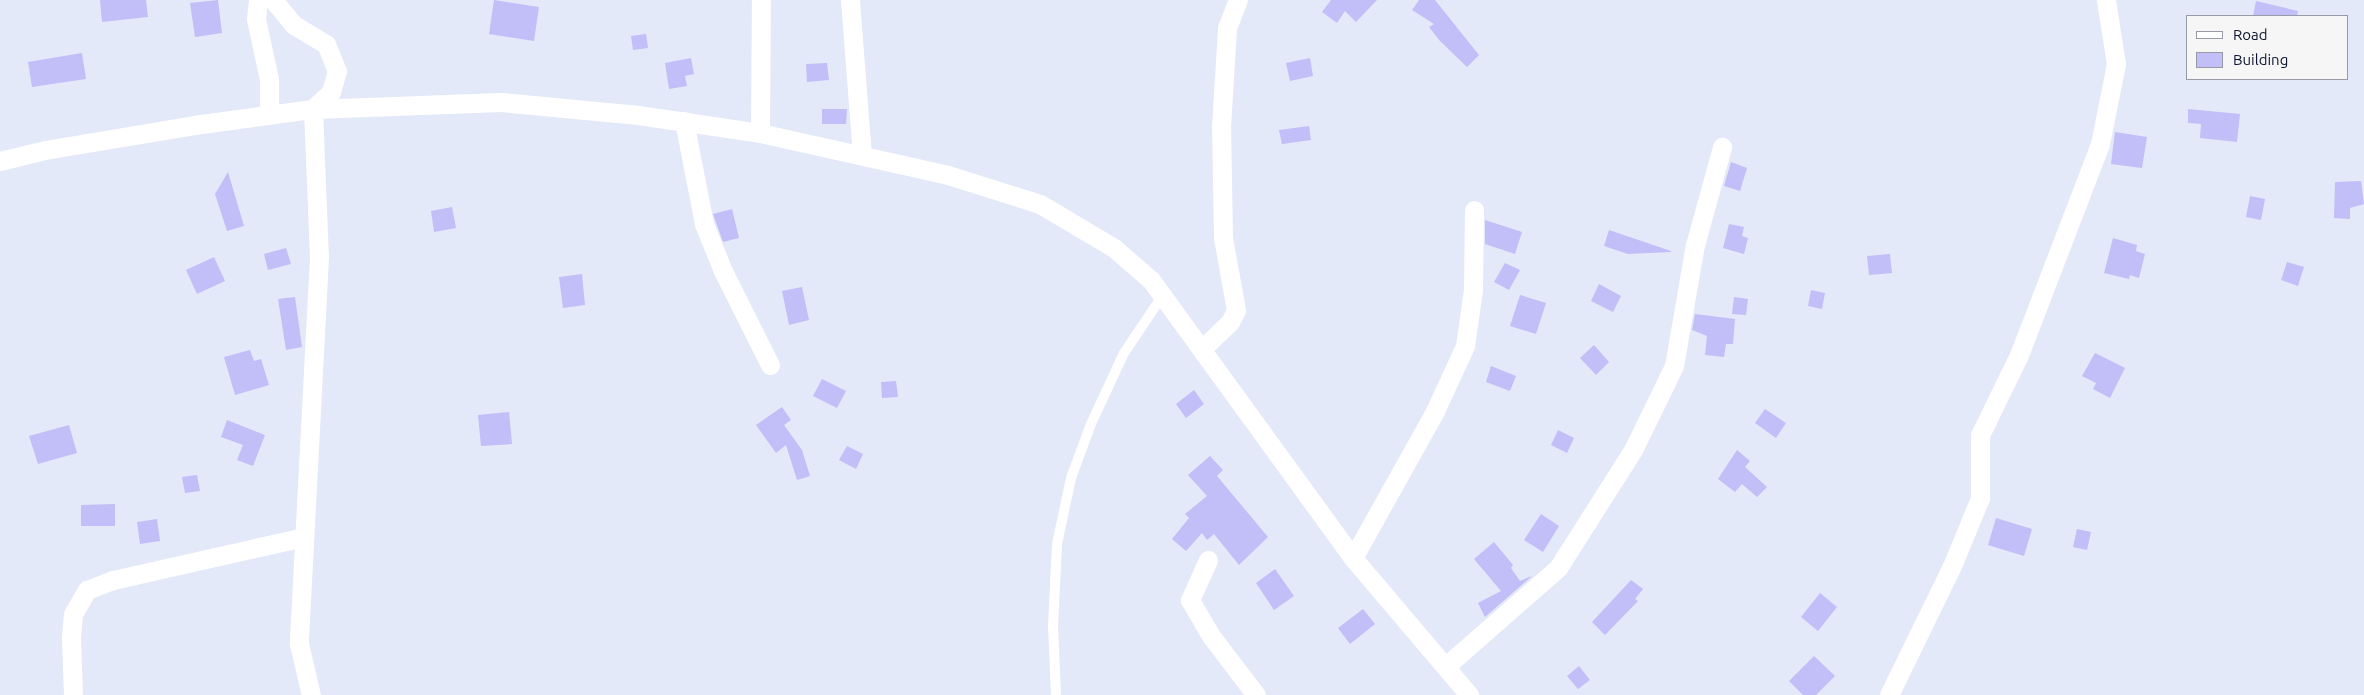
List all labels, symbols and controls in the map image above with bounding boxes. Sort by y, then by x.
legend [2186,15,2349,80]
text: Road [2233,26,2268,43]
text: Building [2233,51,2288,68]

